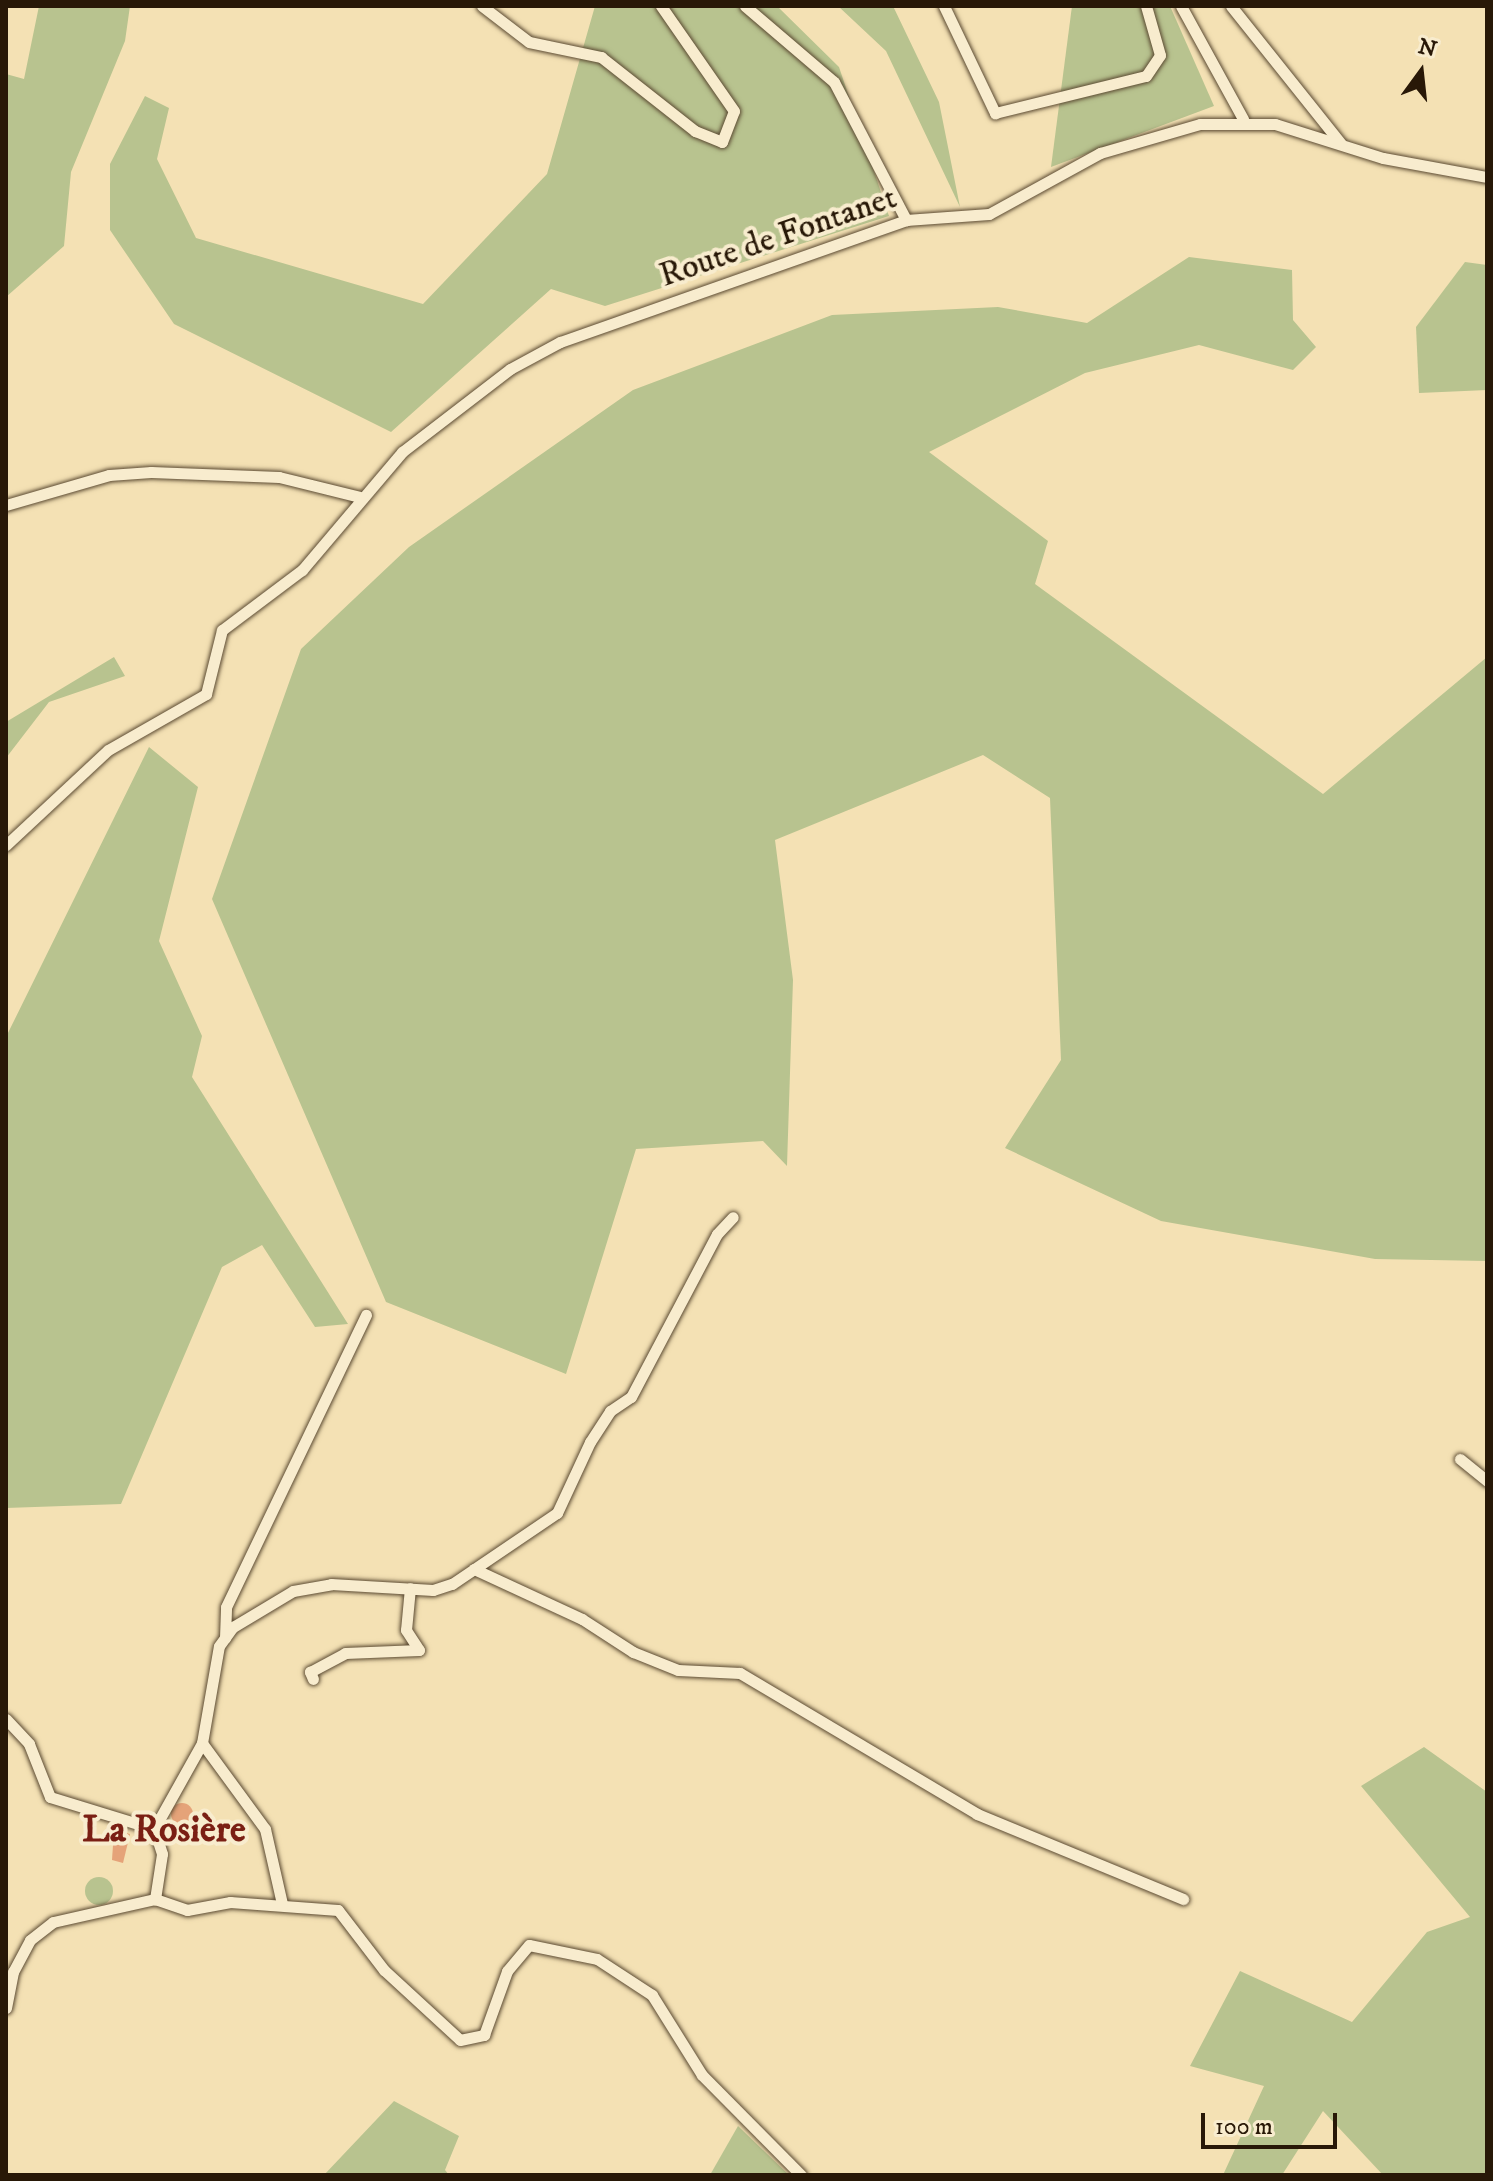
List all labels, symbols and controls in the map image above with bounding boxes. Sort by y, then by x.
north arrow [1381,32,1461,112]
text: N [1415,33,1440,64]
street label: Route de Fontanet [654,177,902,297]
district label: La Rosière [82,1808,246,1854]
scale bar [1205,2097,1341,2147]
text: 100 m [1215,2112,1273,2142]

